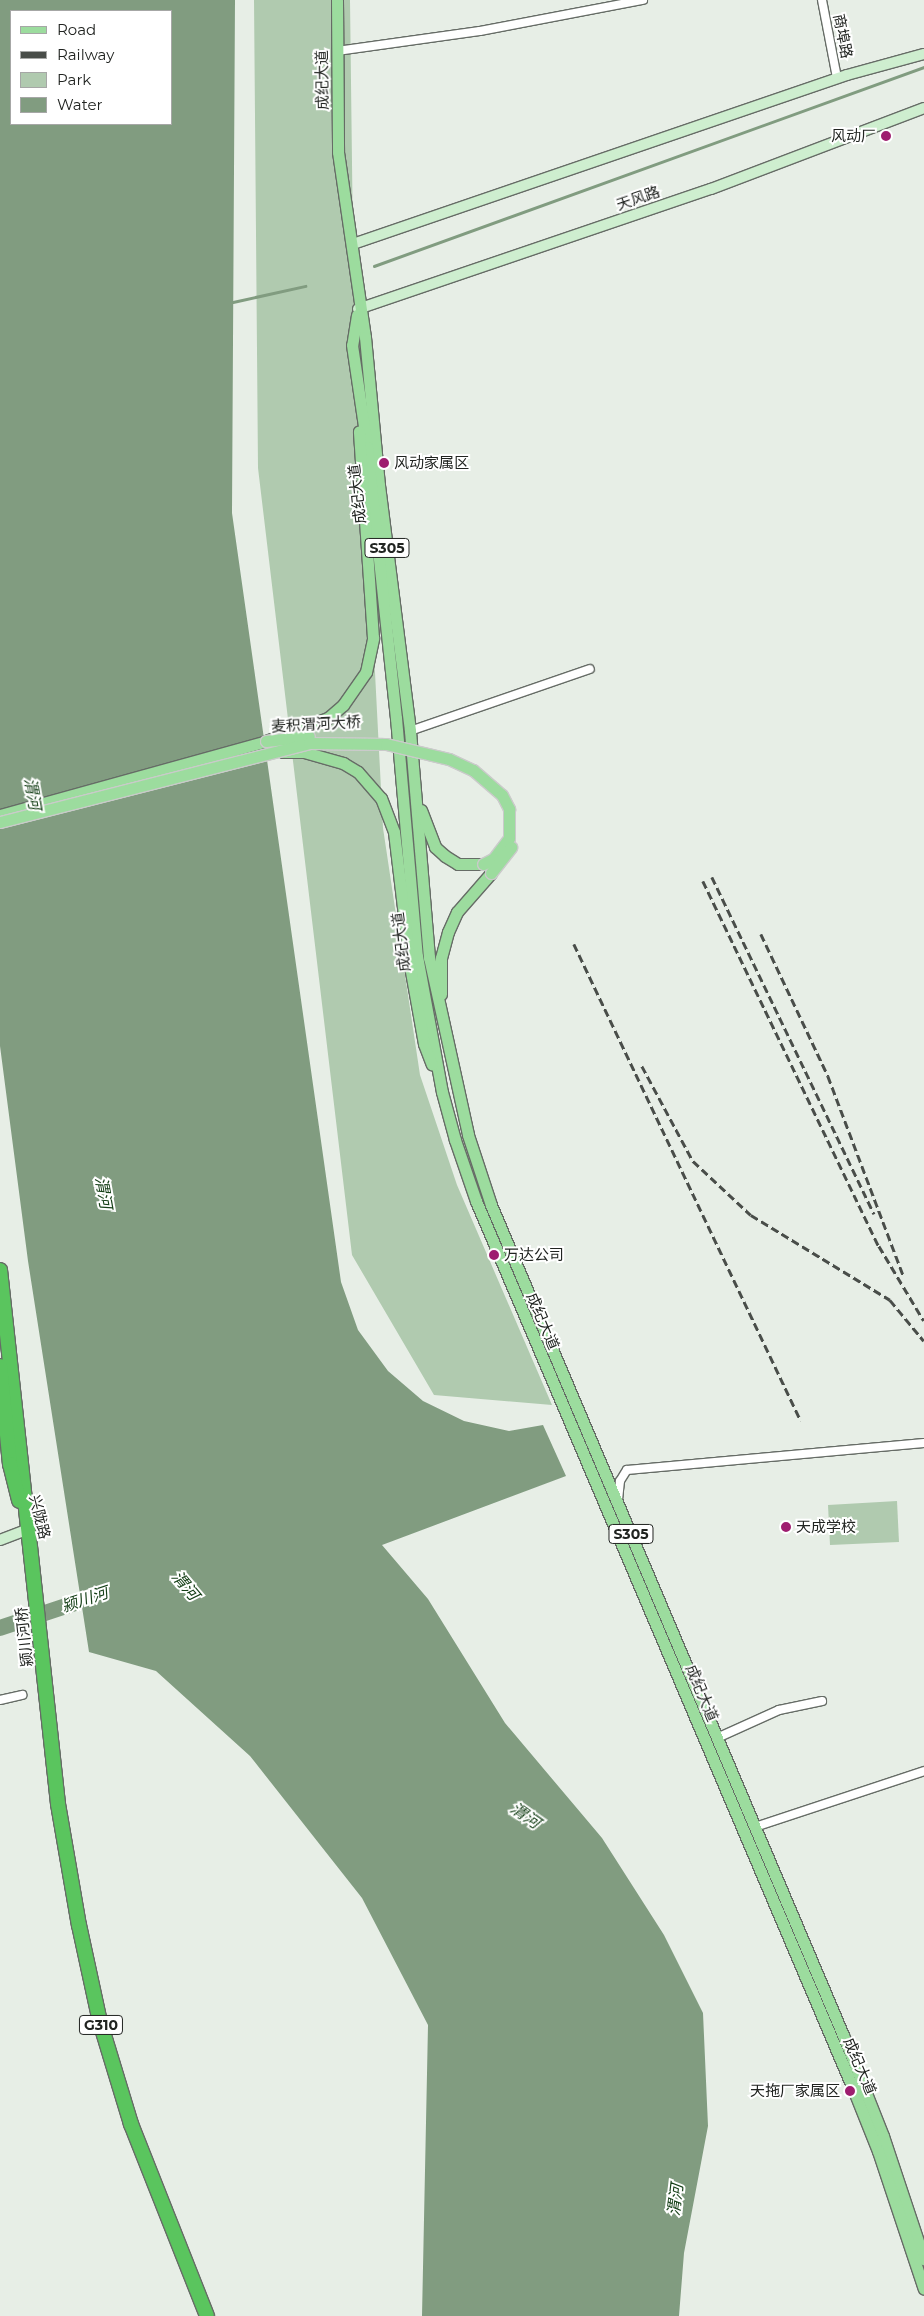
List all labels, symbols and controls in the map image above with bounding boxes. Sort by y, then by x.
legend [10,10,172,125]
street label: 商埠路 [830,12,856,60]
text: Road [57,20,96,39]
text: Railway [57,45,114,64]
street label: 成纪大道 [312,50,332,110]
text: Park [57,70,91,89]
text: Water [57,95,103,114]
place label: 风动厂 [831,127,876,145]
marker: 风动厂 [880,130,892,142]
street label: 天风路 [614,182,662,214]
place label: 风动家属区 [394,454,469,472]
marker: 风动家属区 [378,457,390,469]
street label: 成纪大道 [345,463,369,525]
road number: S305 [363,536,411,560]
street label: 麦积渭河大桥 [271,713,361,735]
water label: 渭河 [20,777,44,811]
street label: 成纪大道 [388,911,414,973]
water label: 渭河 [91,1176,115,1210]
place label: 万达公司 [504,1246,564,1264]
marker: 万达公司 [488,1249,500,1261]
street label: 成纪大道 [523,1290,563,1352]
street label: 兴陇路 [26,1493,54,1541]
place label: 天成学校 [796,1518,856,1536]
marker: 天成学校 [780,1521,792,1533]
road number: S305 [607,1522,655,1546]
water label: 渭河 [167,1568,203,1604]
water label: 颍川河 [59,1583,111,1617]
street label: 颍川河桥 [12,1606,36,1668]
street label: 成纪大道 [682,1662,722,1724]
water label: 渭河 [506,1799,544,1833]
road number: G310 [78,2014,124,2036]
street label: 成纪大道 [840,2035,880,2097]
place label: 天拖厂家属区 [750,2082,840,2100]
marker: 天拖厂家属区 [844,2085,856,2097]
water label: 渭河 [665,2183,687,2217]

